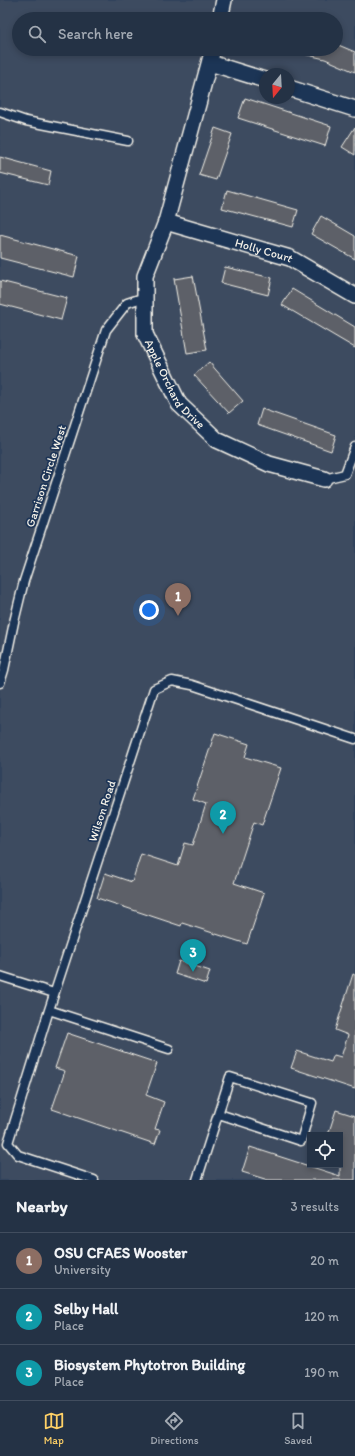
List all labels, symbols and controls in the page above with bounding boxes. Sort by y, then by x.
search box [12,12,343,56]
icon: search [26,23,48,45]
text: Search here [58,25,133,43]
north arrow [259,68,295,104]
street label: Holly Court [233,235,296,266]
street label: Apple Orchard Drive [142,337,208,432]
street label: Garrison Circle West [23,423,69,529]
pin: 1 [165,583,191,616]
your location [139,600,159,620]
street label: Wilson Road [85,778,119,844]
pin: 2 [210,801,236,834]
pin: 3 [180,939,206,972]
map controls [307,1132,343,1168]
button: locate [307,1132,343,1168]
text: Nearby [16,1196,68,1216]
text: 3 results [290,1199,339,1214]
text: OSU CFAES Wooster [54,1244,187,1262]
text: 1 [26,1253,32,1268]
text: 20 m [310,1253,339,1268]
text: University [54,1262,111,1277]
text: Selby Hall [54,1300,118,1318]
text: 2 [26,1309,32,1324]
text: 120 m [304,1309,339,1324]
text: Place [54,1318,84,1333]
text: Biosystem Phytotron Building [54,1356,245,1374]
text: 3 [25,1365,33,1380]
text: 190 m [304,1365,339,1380]
text: Place [54,1374,84,1389]
tab: Map [43,1410,65,1447]
tab: Directions [150,1410,199,1447]
tab: Saved [284,1410,312,1447]

